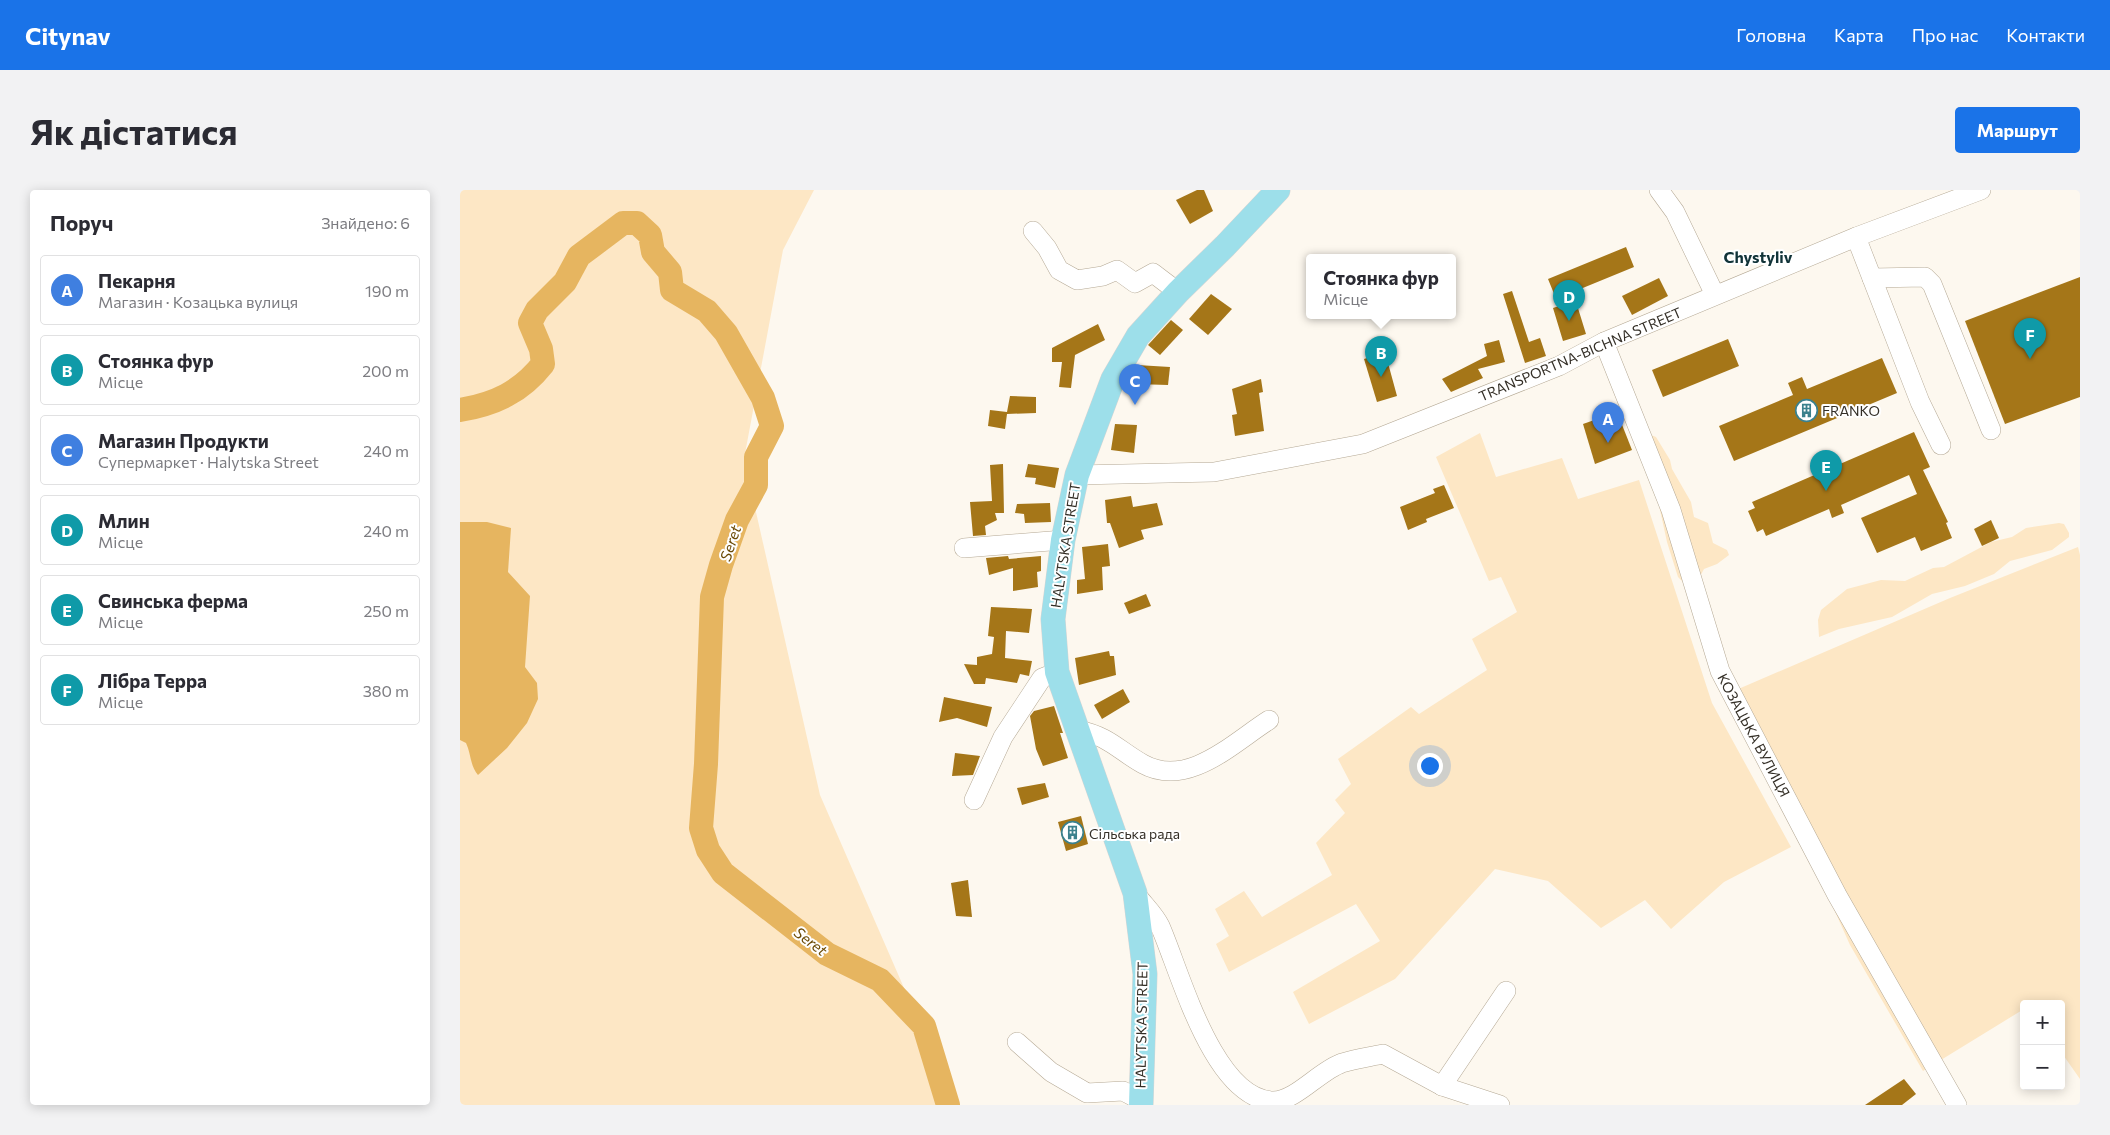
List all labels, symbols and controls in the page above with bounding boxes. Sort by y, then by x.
text: Citynav [25,21,111,50]
text: Головна [1736,24,1806,46]
text: Карта [1834,24,1884,46]
text: Про нас [1912,24,1978,46]
text: Контакти [2006,24,2085,46]
button: Маршрут [1955,107,2080,153]
text: Як дістатися [30,109,238,152]
text: Поруч [50,210,113,235]
text: Знайдено: 6 [321,213,410,232]
district label: Chystyliv [1724,247,1793,266]
popup [1306,254,1456,319]
text: Стоянка фур [1323,266,1439,289]
text: Пекарня [98,269,176,292]
pin: D [1553,280,1585,321]
text: A [61,281,73,300]
text: 190 m [365,281,409,300]
text: Місце [1323,289,1368,308]
text: Магазин · Козацька вулиця [98,292,298,311]
street label: TRANSPORTNA-BICHNA STREET [1476,303,1684,405]
pin: F [2014,318,2046,359]
pin: B [1365,336,1397,377]
text: Стоянка фур [98,349,214,372]
text: B [62,361,72,380]
text: 200 m [362,361,409,380]
pin: C [1119,364,1151,405]
text: Місце [98,372,143,391]
building icon: FRANKO [1794,398,1818,422]
pin: A [1592,402,1624,443]
place label: FRANKO [1822,402,1880,419]
text: Магазин Продукти [98,429,269,452]
text: C [62,441,72,460]
text: 240 m [363,441,409,460]
pin: E [1810,450,1842,491]
text: Супермаркет · Halytska Street [98,452,319,471]
street label: HALYTSKA STREET [1047,481,1083,609]
text: Млин [98,509,150,532]
text: D [61,521,73,540]
text: 240 m [363,521,409,540]
water label: Seret [716,522,744,563]
text: Місце [98,532,143,551]
text: Свинська ферма [98,589,248,612]
text: E [62,601,72,620]
text: 250 m [363,601,409,620]
text: Місце [98,612,143,631]
text: Лібра Терра [98,669,207,692]
street label: КОЗАЦЬКА ВУЛИЦЯ [1714,670,1794,800]
text: F [62,681,72,700]
text: 380 m [363,681,409,700]
text: Місце [98,692,143,711]
your location [1417,753,1443,779]
building icon: Сільська рада [1061,821,1085,845]
place label: Сільська рада [1089,825,1180,842]
water label: Seret [791,923,832,960]
street label: HALYTSKA STREET [1131,962,1151,1088]
map controls [2020,1000,2065,1090]
button: + [2020,1000,2065,1045]
button: − [2020,1045,2065,1090]

